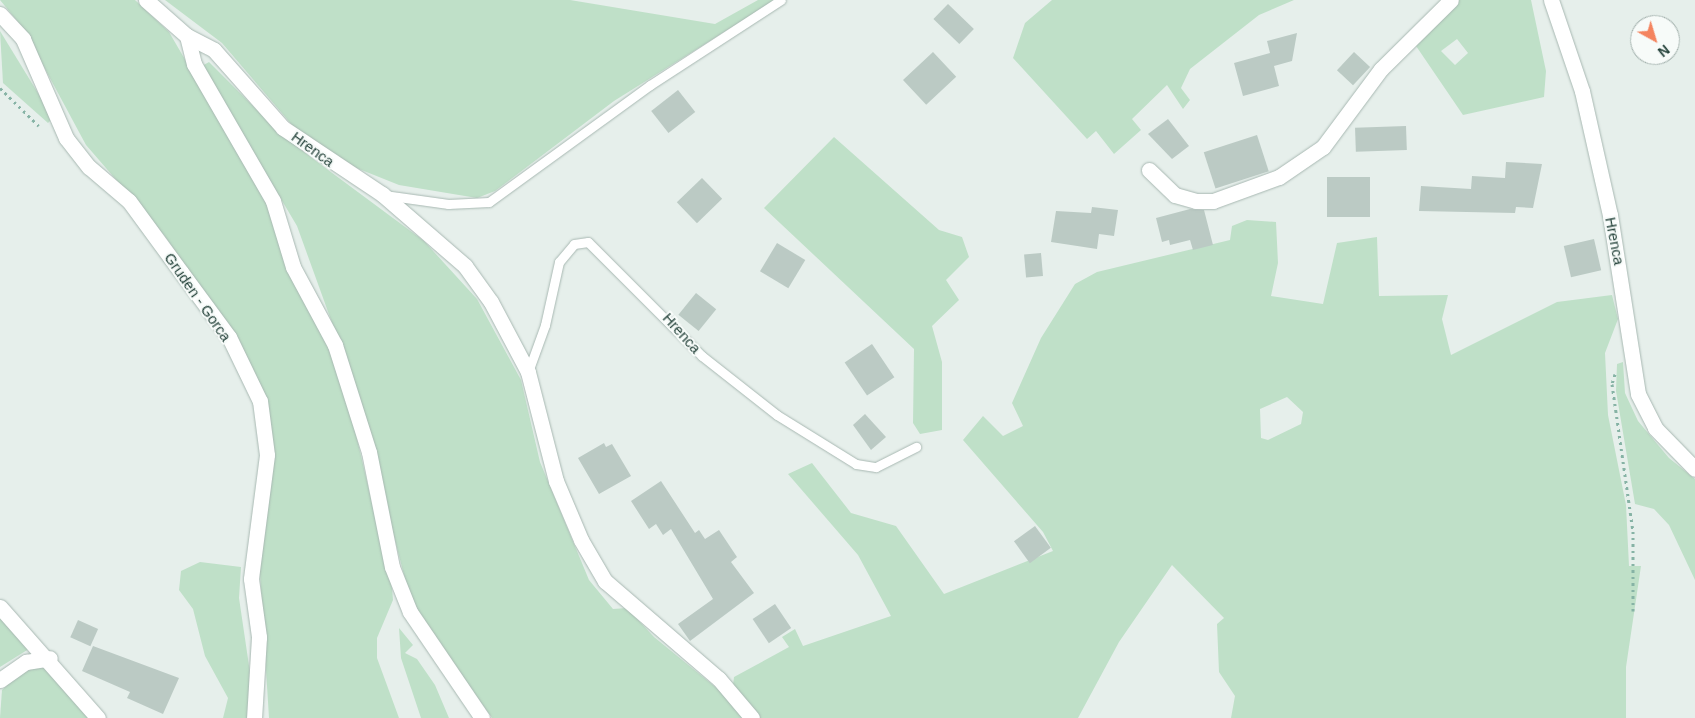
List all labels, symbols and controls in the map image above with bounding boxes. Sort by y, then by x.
north arrow [1630,15,1680,65]
text: N [1655,41,1673,60]
street label: Hrenca [288,128,338,170]
street label: Hrenca [1602,216,1628,266]
street label: Gruden - Gorca [161,249,235,345]
street label: Hrenca [659,309,705,357]

